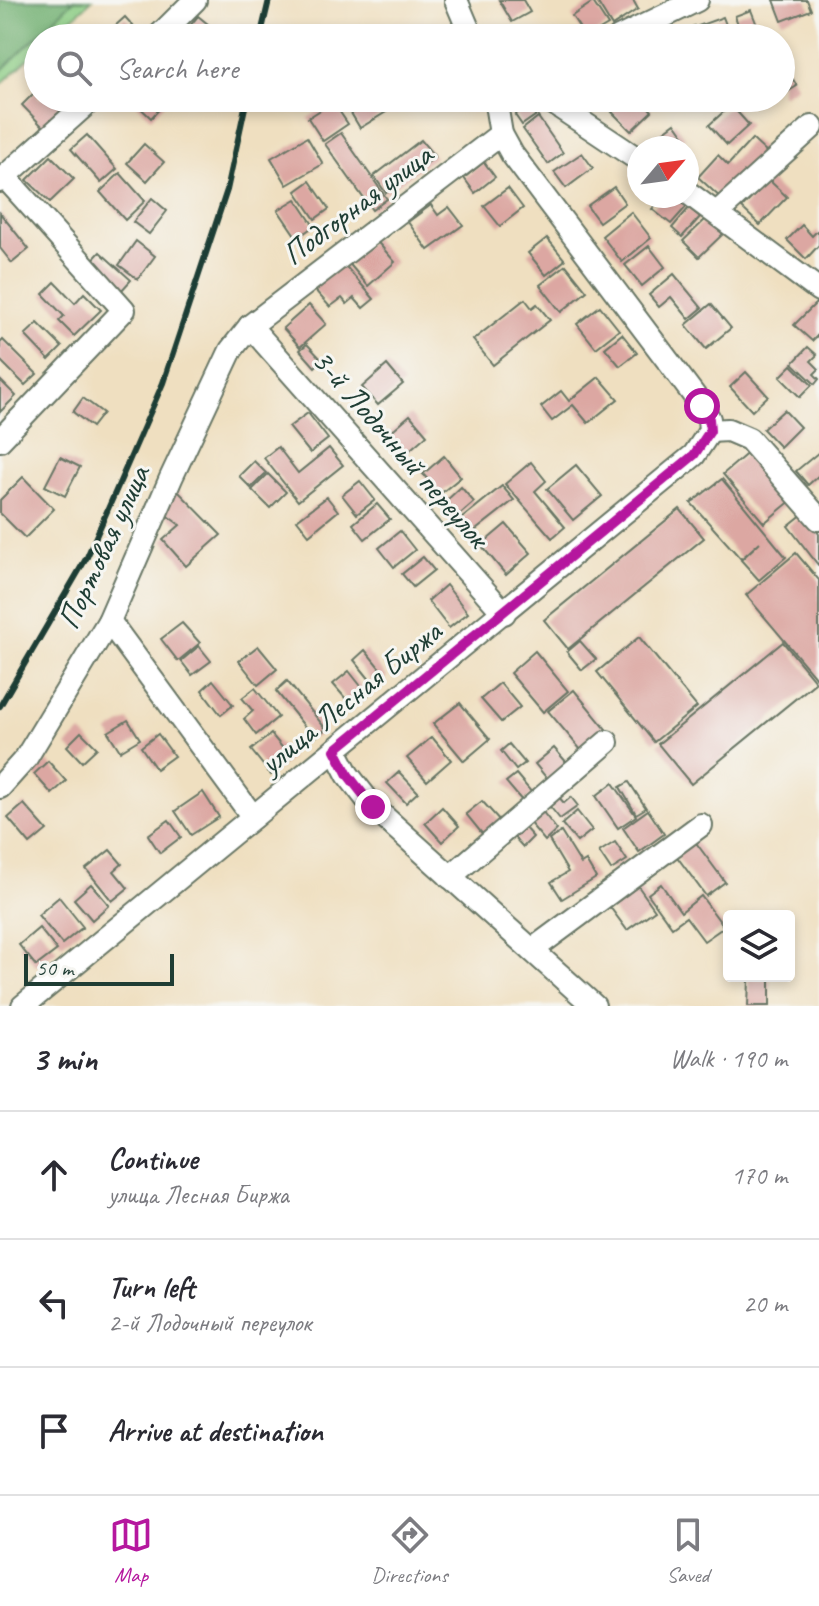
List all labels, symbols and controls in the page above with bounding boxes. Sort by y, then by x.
search box [24,24,795,112]
icon: search [52,46,96,90]
text: Search here [116,49,238,87]
street label: Подгорная улица [274,133,442,274]
north arrow [627,136,699,208]
street label: 3-й Лодочный переулок [303,340,500,559]
route start [684,388,720,424]
street label: Портовая улица [48,457,160,635]
street label: улица Лесная Биржа [249,610,451,785]
route end [355,789,391,825]
map controls [723,910,795,982]
button: layers [723,910,795,982]
scale bar [24,950,174,986]
text: 50 m [36,954,73,982]
text: 3 min [32,1037,97,1080]
text: Walk · 190 m [670,1042,787,1075]
text: Continue [108,1140,198,1178]
icon: ahead [32,1153,76,1197]
text: 170 m [731,1159,787,1192]
text: улица Лесная Биржа [108,1178,289,1211]
text: Turn left [108,1268,195,1306]
icon: left [32,1281,76,1325]
text: 20 m [743,1287,787,1320]
text: 2-й Лодочный переулок [108,1306,311,1339]
icon: arrive [32,1409,76,1453]
text: Arrive at destination [108,1412,323,1450]
tab: Map [109,1513,153,1589]
tab: Directions [371,1513,448,1589]
tab: Saved [666,1513,710,1589]

